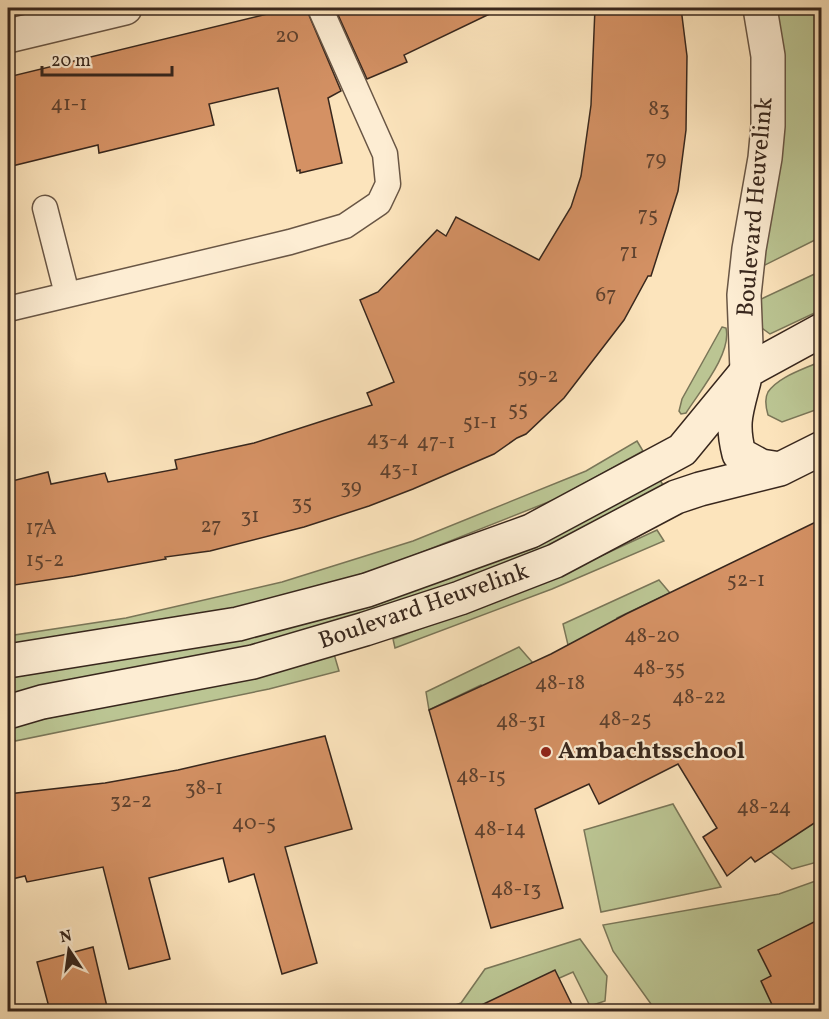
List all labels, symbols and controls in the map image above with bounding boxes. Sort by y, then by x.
house number: 20 [275,22,299,51]
scale bar [42,39,172,77]
text: 20 m [51,49,91,74]
house number: 41-1 [50,90,88,119]
house number: 83 [648,95,670,124]
street label: Boulevard Heuvelink [729,96,783,318]
house number: 79 [646,145,667,174]
house number: 75 [638,201,658,230]
house number: 71 [620,238,638,267]
house number: 67 [596,281,616,310]
house number: 59-2 [517,362,559,391]
house number: 55 [508,395,528,424]
house number: 51-1 [463,408,497,437]
house number: 43-4 [367,425,409,454]
house number: 47-1 [417,428,455,457]
house number: 43-1 [379,455,419,484]
house number: 39 [340,473,362,502]
house number: 35 [292,489,312,518]
house number: 31 [241,502,259,531]
house number: 27 [201,512,221,541]
house number: 17A [25,514,57,543]
house number: 15-2 [26,546,64,575]
street label: Boulevard Heuvelink [314,555,534,659]
house number: 52-1 [727,566,765,595]
house number: 48-20 [624,622,680,651]
house number: 48-35 [633,654,685,683]
house number: 48-18 [535,669,585,698]
house number: 48-22 [672,683,726,712]
house number: 48-25 [599,705,651,734]
house number: 48-31 [496,707,546,736]
place label: Ambachtsschool [558,735,745,769]
marker: Ambachtsschool [539,745,553,759]
house number: 48-15 [456,762,506,791]
house number: 38-1 [185,774,223,803]
house number: 32-2 [110,787,152,816]
house number: 48-24 [737,793,791,822]
house number: 40-5 [232,809,276,838]
house number: 48-14 [474,815,526,844]
house number: 48-13 [491,875,541,904]
north arrow [39,920,99,980]
text: N [58,925,75,949]

